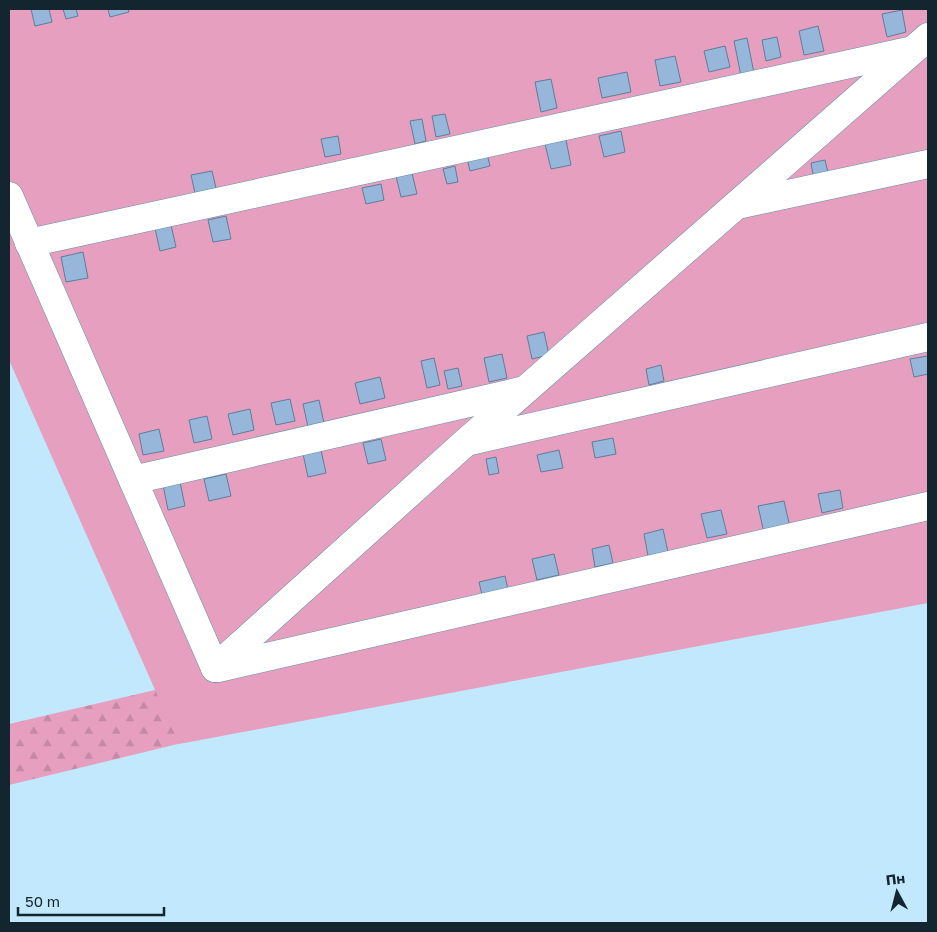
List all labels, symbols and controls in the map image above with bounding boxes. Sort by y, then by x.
north arrow [872,867,922,917]
text: Пн [885,869,906,888]
scale bar [18,884,164,916]
text: 50 m [25,892,60,910]

